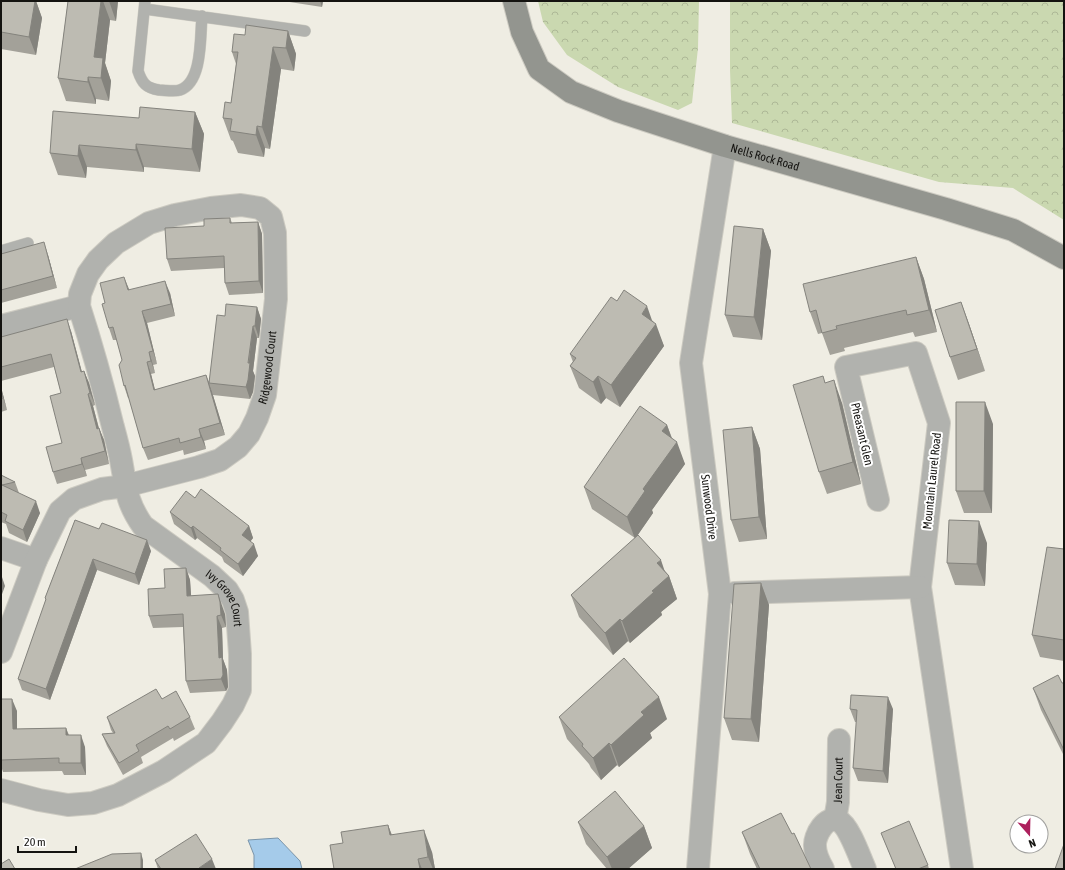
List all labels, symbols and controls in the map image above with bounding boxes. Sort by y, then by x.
street label: Nells Rock Road [729,141,801,174]
street label: Ridgewood Court [255,329,279,406]
street label: Pheasant Glen [848,401,876,467]
street label: Mountain Laurel Road [920,432,944,530]
street label: Sunwood Drive [698,474,720,540]
street label: Ivy Grove Court [203,567,245,628]
street label: Jean Court [831,757,846,803]
north arrow [1009,814,1049,854]
scale bar [18,828,76,854]
text: 20 m [24,835,46,849]
text: N [1027,837,1038,850]

